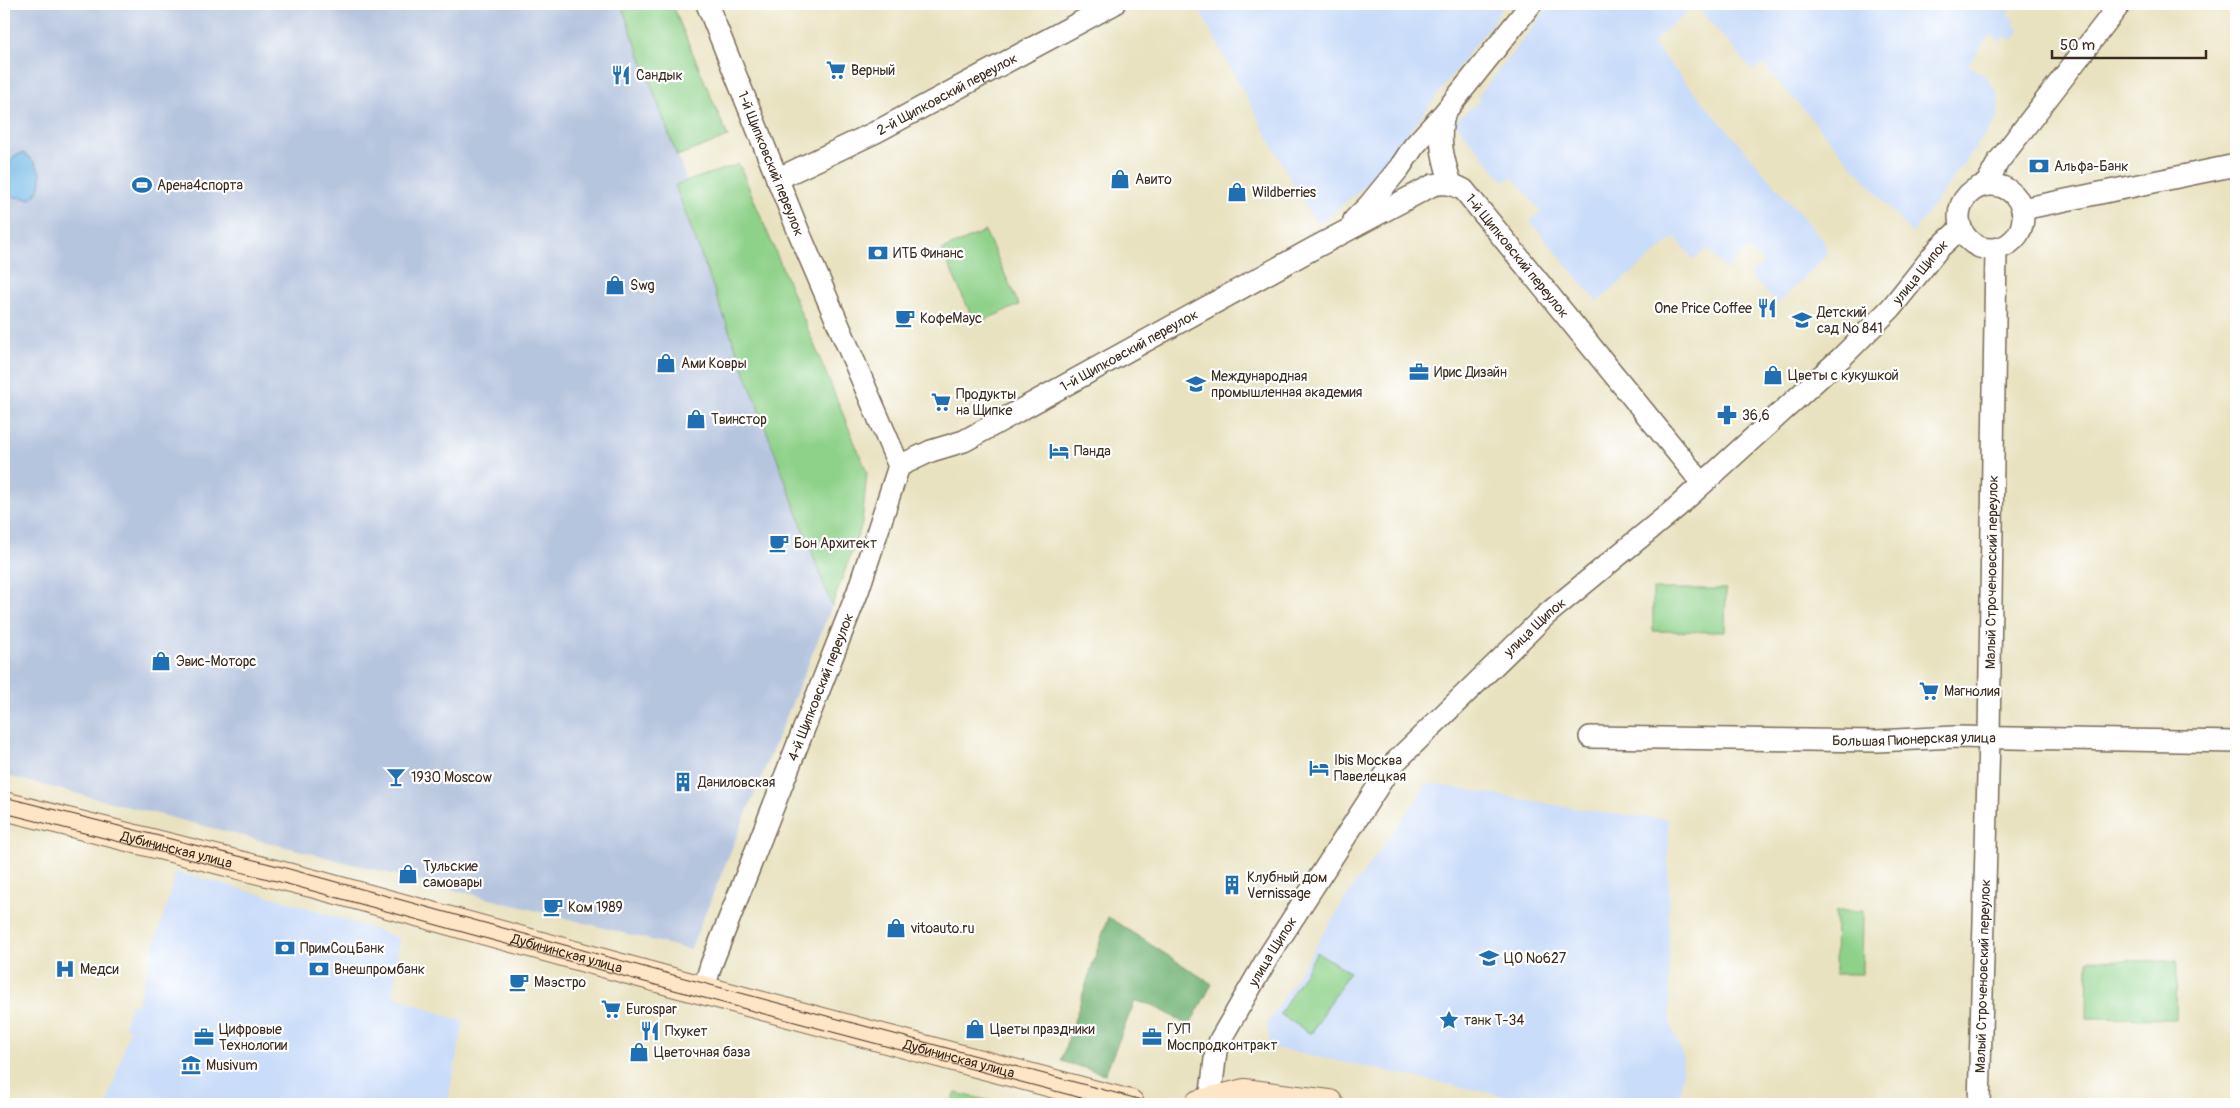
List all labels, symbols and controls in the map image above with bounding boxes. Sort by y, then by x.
scale bar [2052,28,2206,60]
text: 50 m [2060,36,2095,55]
street label: 2-й Щипковский переулок [874,49,1020,139]
supermarket icon: Верный [825,59,847,81]
place label: Верный [851,62,895,79]
restaurant icon: Сандык [610,64,632,86]
place label: Сандык [636,67,683,84]
street label: 1-й Щипковский переулок [734,89,808,239]
bank icon: Альфа-Банк [2028,155,2050,177]
place label: Альфа-Банк [2054,158,2128,175]
shop icon: Авито [1109,168,1131,190]
place label: Авито [1135,171,1172,188]
sports icon: Арена4спорта [131,174,153,196]
place label: Арена4спорта [157,177,243,194]
shop icon: Wildberries [1226,181,1248,203]
place label: Wildberries [1252,184,1317,201]
street label: 1-й Щипковский переулок [1462,190,1573,321]
street label: улица Щипок [1888,236,1951,309]
bank icon: ИТБ Финанс [867,242,889,264]
place label: ИТБ Финанс [893,245,964,262]
shop icon: Swg [604,274,626,296]
place label: Swg [630,277,655,294]
restaurant icon: One Price Coffee [1756,297,1778,319]
place label: One Price Coffee [1654,300,1752,317]
place label: Детский сад № 841 [1816,304,1883,337]
street label: 1-й Щипковский переулок [1057,305,1201,395]
cafe icon: КофеМаус [894,307,916,329]
school or university icon: Детский сад № 841 [1791,309,1813,331]
place label: КофеМаус [920,310,982,327]
shop icon: Ами Ковры [655,352,677,374]
place label: Ами Ковры [681,355,747,372]
office icon: Ирис Дизайн [1408,361,1430,383]
place label: Ирис Дизайн [1434,364,1507,381]
shop icon: Цветы с кукушкой [1762,364,1784,386]
place label: Цветы с кукушкой [1788,367,1899,384]
place label: Международная промышленная академия [1211,368,1362,401]
school or university icon: Международная промышленная академия [1185,373,1207,395]
place label: Продукты на Щипке [956,386,1016,419]
supermarket icon: Продукты на Щипке [930,391,952,413]
pharmacy icon: 36,6 [1716,404,1738,426]
place label: 36,6 [1742,407,1770,424]
shop icon: Твинстор [685,408,707,430]
place label: Твинстор [711,411,767,428]
hotel icon: Панда [1048,440,1070,462]
place label: Панда [1074,443,1111,460]
street label: Малый Строченовский переулок [1981,475,2001,669]
cafe icon: Бон Архитект [768,532,790,554]
place label: Бон Архитект [794,535,877,552]
street label: улица Щипок [1499,594,1569,661]
street label: 4-й Щипковский переулок [784,611,857,763]
shop icon: Эвис-Моторс [150,650,172,672]
place label: Эвис-Моторс [176,653,256,670]
supermarket icon: Магнолия [1918,680,1940,702]
place label: Магнолия [1944,683,2000,700]
street label: Большая Пионерская улица [1832,728,1996,750]
place label: Ibis Москва Павелецкая [1334,752,1406,785]
hotel icon: Ibis Москва Павелецкая [1308,757,1330,779]
bar icon: 1930 Moscow [385,766,407,788]
place label: 1930 Moscow [411,769,492,786]
building icon: Даниловская [672,771,694,793]
place label: Даниловская [697,774,775,791]
street label: Дубининская улица [118,827,234,871]
place label: Тульские самовары [423,858,482,891]
shop icon: Тульские самовары [397,863,419,885]
place label: Клубный дом Vernissage [1247,869,1327,902]
building icon: Клубный дом Vernissage [1221,874,1243,896]
street label: Малый Строченовский переулок [1971,879,1994,1073]
cafe icon: Ком 1989 [542,896,564,918]
place label: Ком 1989 [568,899,623,916]
street label: улица Щипок [1244,913,1300,990]
shop icon: vitoauto.ru [885,917,907,939]
place label: vitoauto.ru [910,920,975,937]
street label: Дубининская улица [509,930,624,976]
bank icon: ПримСоцБанк [274,937,296,959]
place label: ПримСоцБанк [300,940,385,957]
school or university icon: ЦО №627 [1478,947,1500,969]
place label: ЦО №627 [1504,950,1567,967]
hospital icon: Медси [54,958,76,980]
bank icon: Внешпромбанк [308,958,330,980]
place label: Медси [80,961,119,978]
place label: Внешпромбанк [334,961,425,978]
cafe icon: Маэстро [508,971,530,993]
place label: Маэстро [534,974,587,991]
supermarket icon: Eurospar [600,998,622,1020]
place label: Eurospar [626,1001,677,1018]
place icon: танк Т-34 [1438,1009,1460,1031]
place label: танк Т-34 [1464,1012,1524,1029]
shop icon: Цветы праздники [964,1018,986,1040]
restaurant icon: Пхукет [639,1020,661,1042]
place label: Цифровые Технологии [219,1021,287,1054]
place label: Цветы праздники [990,1021,1095,1038]
place label: ГУП Моспродконтракт [1167,1021,1277,1054]
place label: Пхукет [665,1023,708,1040]
office icon: Цифровые Технологии [193,1026,215,1048]
office icon: ГУП Моспродконтракт [1141,1026,1163,1048]
street label: Дубининская улица [901,1035,1017,1081]
shop icon: Цветочная база [628,1041,650,1063]
place label: Цветочная база [654,1044,750,1061]
museum icon: Musivum [180,1054,202,1076]
place label: Musivum [206,1057,258,1074]

